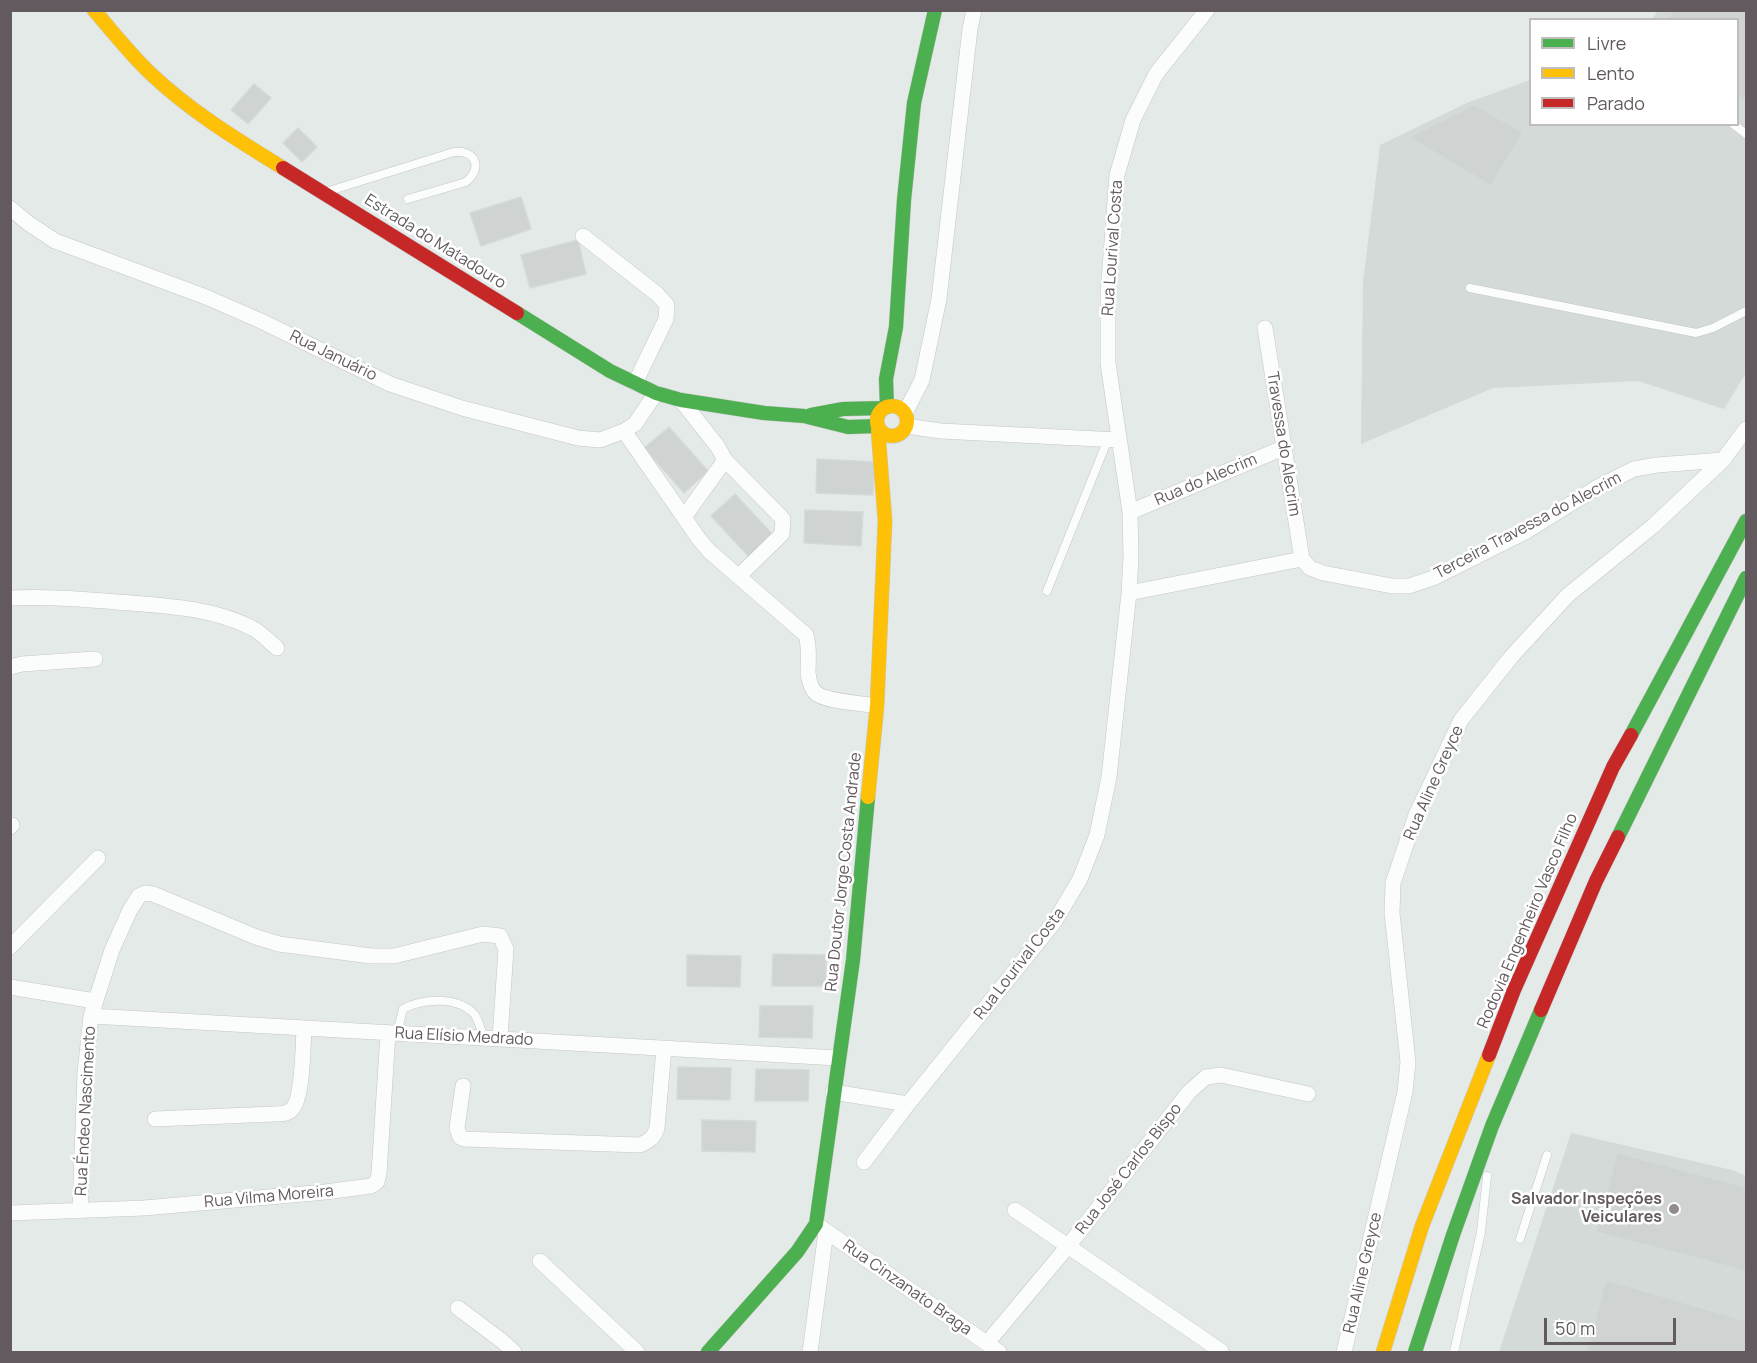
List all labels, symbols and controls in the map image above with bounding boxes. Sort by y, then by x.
legend [1529,18,1739,126]
text: Livre [1587,31,1626,55]
text: Lento [1587,61,1635,85]
text: Parado [1587,91,1645,115]
street label: Rua Lourival Costa [1099,179,1127,317]
street label: Estrada do Matadouro [361,191,509,293]
street label: Rua Januário [286,327,380,385]
street label: Travessa do Alecrim [1262,370,1304,518]
street label: Rua do Alecrim [1152,450,1260,510]
street label: Terceira Travessa do Alecrim [1431,469,1625,583]
street label: Rua Aline Greyce [1400,723,1468,843]
street label: Rua Doutor Jorge Costa Andrade [822,752,866,992]
street label: Rodovia Engenheiro Vasco Filho [1474,811,1582,1031]
street label: Rua Lourival Costa [970,904,1070,1024]
street label: Rua Elísio Medrado [394,1024,534,1050]
street label: Rua Éndeo Nascimento [72,1026,100,1196]
street label: Rua José Carlos Bispo [1072,1100,1186,1238]
street label: Rua Vilma Moreira [203,1182,335,1212]
place label: Salvador Inspeções Veiculares [1511,1190,1662,1228]
marker: Salvador Inspeções Veiculares [1667,1202,1681,1216]
street label: Rua Aline Greyce [1340,1211,1386,1335]
street label: Rua Cinzanato Braga [839,1236,975,1340]
scale bar [1547,1306,1679,1344]
text: 50 m [1555,1316,1595,1340]

